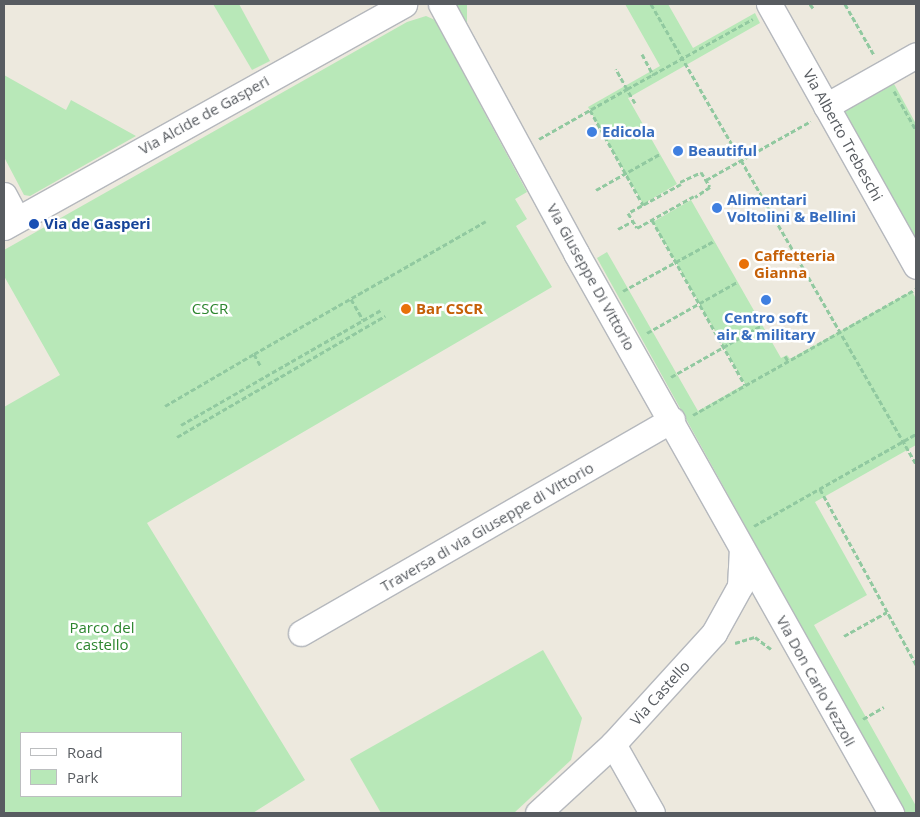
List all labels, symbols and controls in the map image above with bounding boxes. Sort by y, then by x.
street label: Via Alberto Trebeschi [799,66,887,204]
street label: Via Alcide de Gasperi [136,72,272,158]
place label: Edicola [602,123,655,141]
marker: Edicola [586,126,598,138]
place label: Beautiful [688,142,757,160]
marker: Beautiful [672,145,684,157]
place label: Alimentari Voltolini & Bellini [727,190,856,225]
street label: Via Giuseppe Di Vittorio [543,200,639,354]
marker: Alimentari Voltolini & Bellini [711,202,723,214]
place label: Via de Gasperi [44,215,151,233]
marker: Via de Gasperi [28,218,40,230]
place label: Caffetteria Gianna [754,246,835,281]
marker: Caffetteria Gianna [738,258,750,270]
marker: Centro soft air & military [760,294,772,306]
park label: CSCR [192,300,228,318]
place label: Bar CSCR [416,300,483,318]
marker: Bar CSCR [400,303,412,315]
place label: Centro soft air & military [717,308,815,343]
street label: Traversa di via Giuseppe di Vittorio [377,458,597,596]
street label: Via Don Carlo Vezzoli [773,613,859,749]
park label: Parco del castello [70,618,134,653]
street label: Via Castello [626,657,694,729]
legend [20,732,182,797]
text: Road [67,742,103,762]
text: Park [67,767,98,787]

